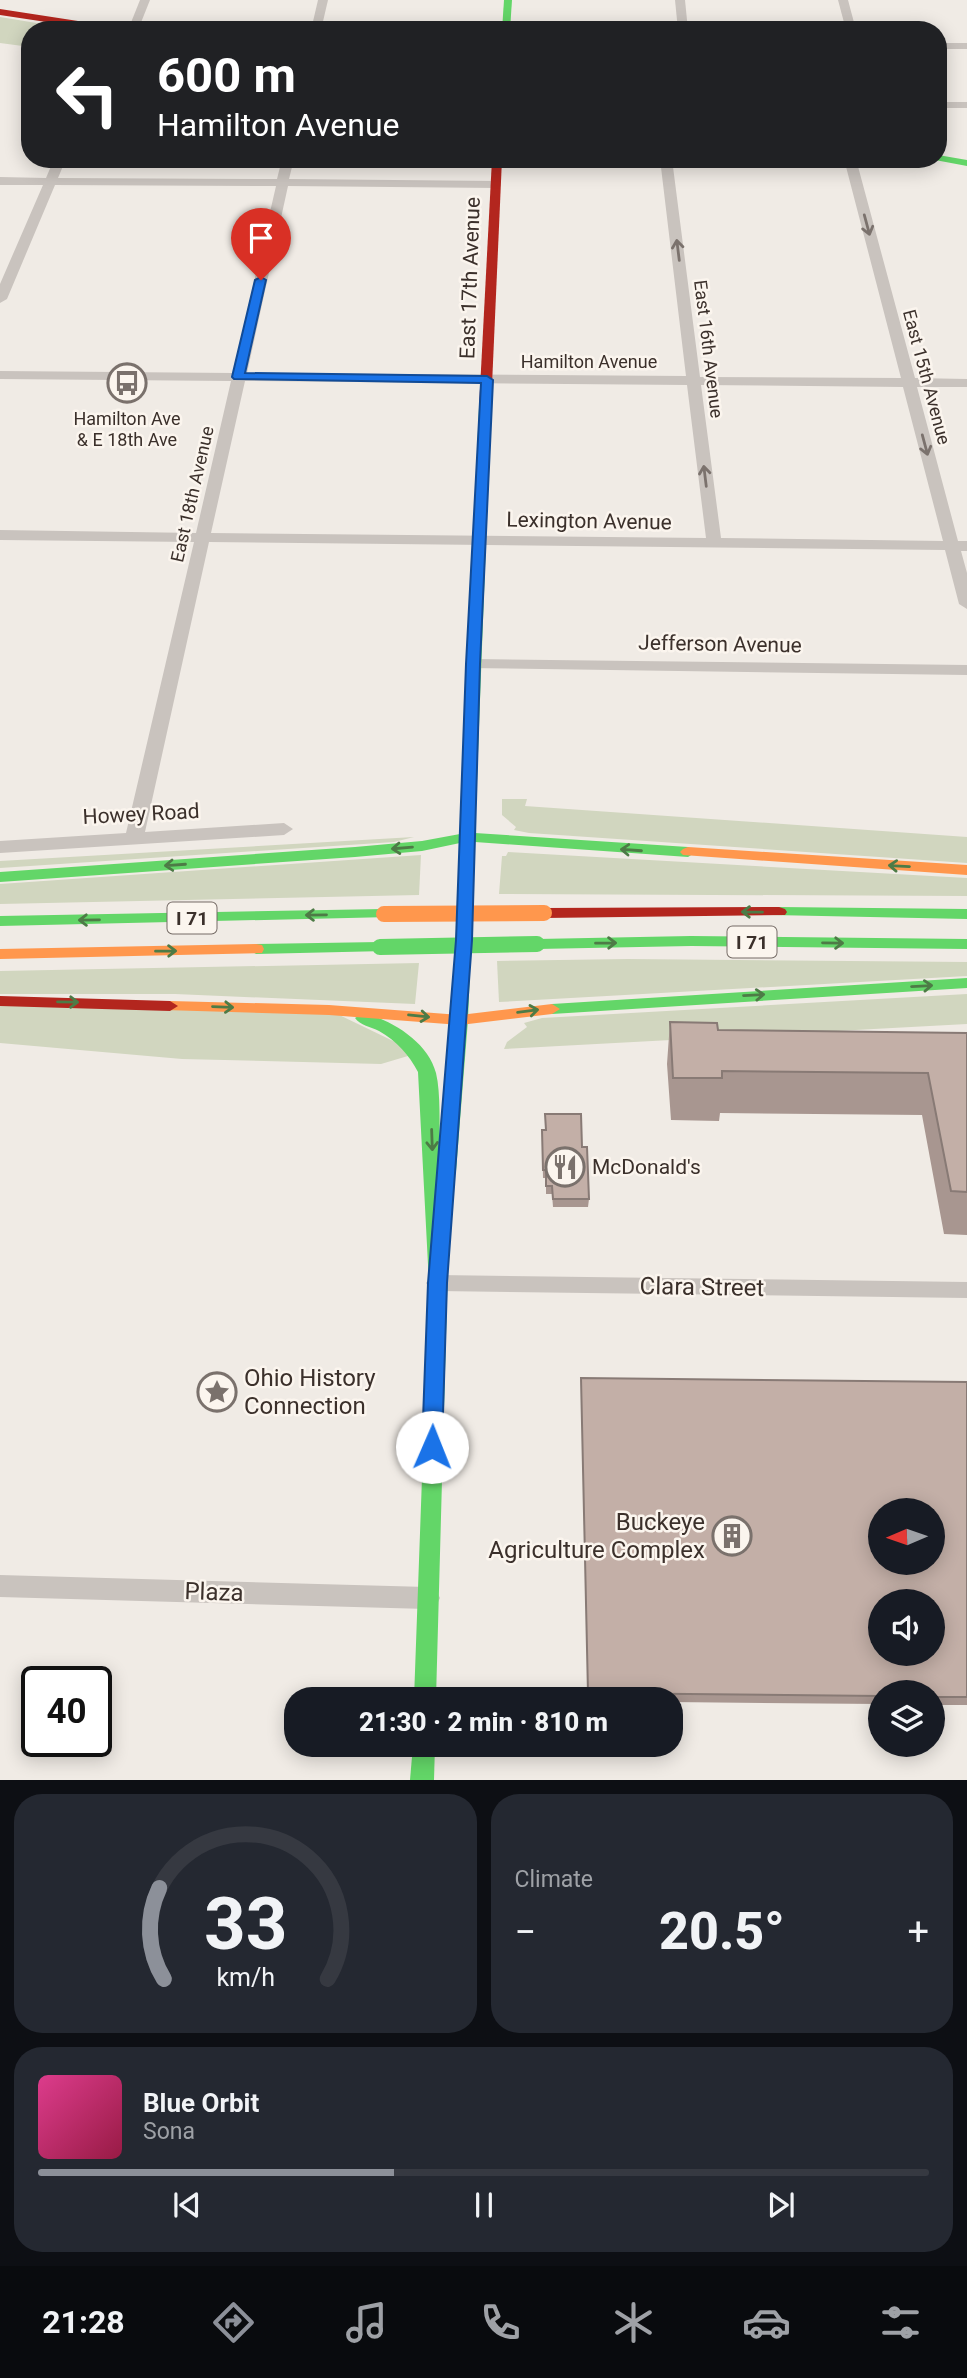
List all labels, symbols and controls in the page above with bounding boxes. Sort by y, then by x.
text: 600 m [157,47,296,104]
icon: left [42,49,133,140]
text: Hamilton Avenue [157,106,400,144]
street label: East 17th Avenue [455,197,485,359]
pin [231,208,291,280]
one-way arrow [861,214,874,236]
icon: arrive [242,219,280,257]
one-way arrow [671,239,684,262]
street label: East 16th Avenue [690,279,728,419]
street label: East 15th Avenue [899,307,955,447]
street label: Hamilton Avenue [521,351,657,372]
bus stop icon: Hamilton Ave & E 18th Ave [106,362,148,404]
place label: Hamilton Ave & E 18th Ave [73,408,181,450]
street label: East 18th Avenue [166,424,218,564]
one-way arrow [919,433,932,456]
one-way arrow [699,465,712,487]
street label: Lexington Avenue [506,508,672,534]
street label: Jefferson Avenue [638,631,802,657]
street label: Howey Road [82,799,200,829]
one-way arrow [391,842,414,855]
one-way arrow [619,843,642,856]
one-way arrow [164,859,187,872]
one-way arrow [888,859,911,872]
road number: I 71 [168,902,216,934]
one-way arrow [741,905,764,918]
one-way arrow [305,908,328,922]
one-way arrow [77,913,100,926]
road number: I 71 [728,926,776,958]
one-way arrow [594,936,617,950]
one-way arrow [821,936,844,950]
one-way arrow [154,944,177,957]
one-way arrow [910,979,933,992]
one-way arrow [743,988,766,1001]
one-way arrow [56,996,79,1009]
one-way arrow [211,1000,234,1013]
one-way arrow [516,1005,538,1018]
one-way arrow [407,1010,430,1023]
one-way arrow [425,1129,438,1152]
restaurant icon: McDonald's [544,1146,586,1188]
place label: McDonald's [592,1155,701,1179]
street label: Clara Street [640,1272,765,1302]
place label: Ohio History Connection [244,1364,376,1420]
place icon: Ohio History Connection [196,1371,238,1413]
position arrow [395,1410,469,1484]
north arrow [868,1498,945,1575]
map controls [868,1498,945,1757]
place label: Buckeye Agriculture Complex [488,1508,705,1564]
building icon: Buckeye Agriculture Complex [711,1515,753,1557]
street label: Plaza [184,1577,244,1607]
button: sound [868,1589,945,1666]
speed limit sign: 40 [21,1666,112,1757]
button: layers [868,1680,945,1757]
text: 21:30 · 2 min · 810 m [359,1707,608,1737]
text: Climate [515,1866,593,1893]
text: 33 [203,1882,287,1968]
text: 20.5° [659,1901,785,1962]
text: − [515,1910,536,1954]
text: + [907,1910,929,1954]
text: km/h [216,1963,275,1992]
text: Blue Orbit [143,2088,259,2118]
text: Sona [143,2118,195,2145]
icon: previous [168,2186,206,2224]
icon: pause [465,2186,503,2224]
icon: next [762,2186,800,2224]
icon: directions [209,2298,258,2347]
icon: music [342,2298,391,2347]
icon: phone [476,2298,525,2347]
icon: climate [609,2298,658,2347]
icon: car [742,2298,791,2347]
icon: filters [876,2298,925,2347]
text: 21:28 [42,2303,125,2341]

